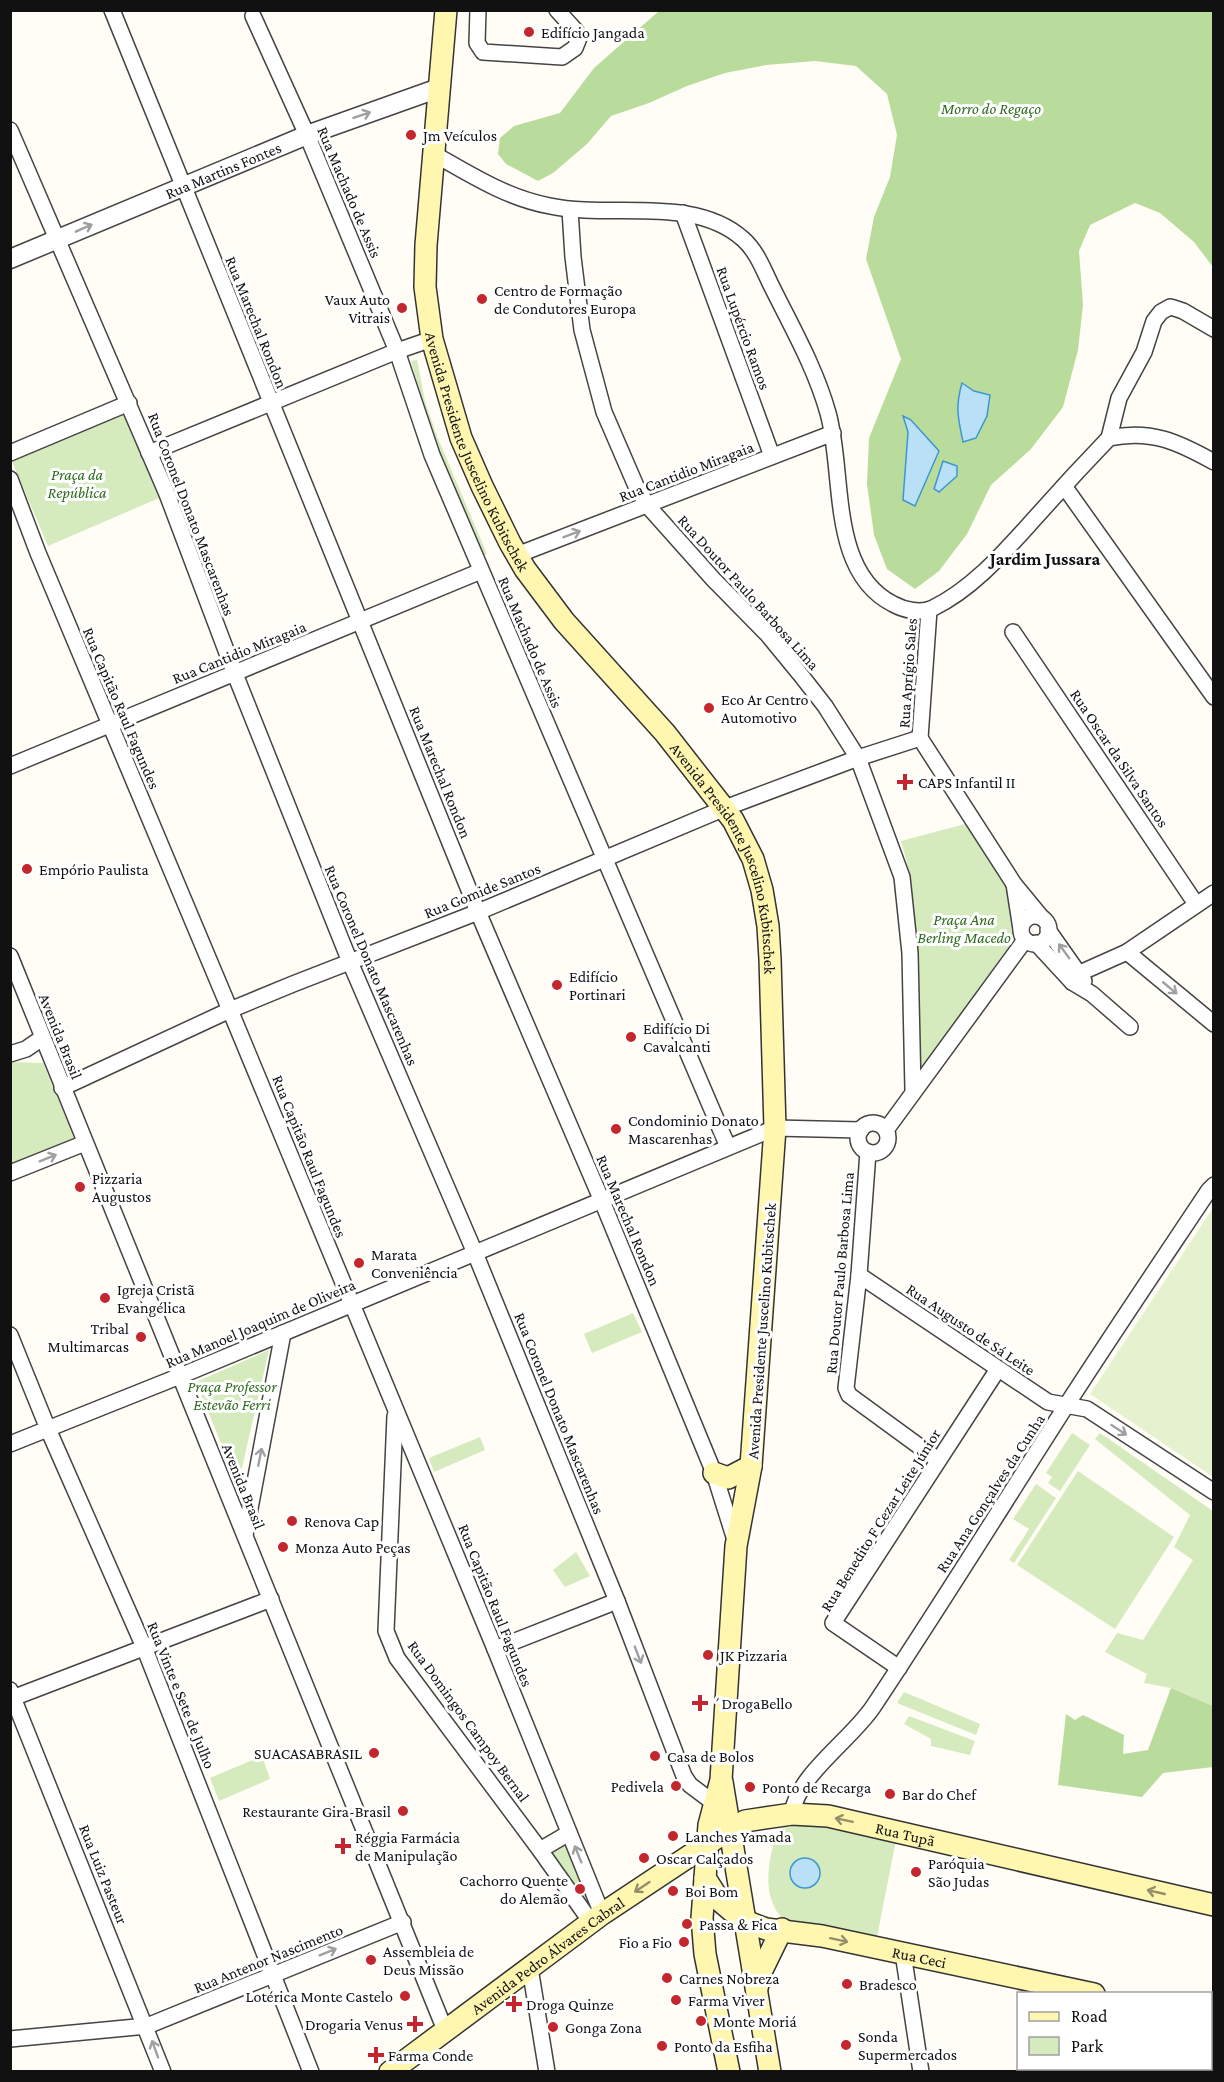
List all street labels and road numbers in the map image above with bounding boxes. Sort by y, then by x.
street label: Rua Machado de Assis [314,124,385,260]
street label: Rua Martins Fontes [163,139,284,202]
street label: Rua Marechal Rondon [222,254,291,391]
street label: Rua Lupércio Ramos [712,264,774,392]
street label: Avenida Presidente Juscelino Kubitschek [422,331,533,575]
street label: Rua Coronel Donato Mascarenhas [145,410,238,618]
street label: Rua Cantidio Miragaia [616,438,757,506]
street label: Rua Doutor Paulo Barbosa Lima [675,511,823,674]
street label: Rua Machado de Assis [495,574,566,710]
street label: Rua Aprígio Sales [895,617,921,729]
street label: Rua Cantidio Miragaia [170,618,310,688]
street label: Rua Capitão Raul Fagundes [79,625,163,792]
street label: Rua Oscar da Silva Santos [1067,686,1172,830]
street label: Rua Marechal Rondon [406,704,475,841]
street label: Avenida Presidente Juscelino Kubitschek [667,739,778,975]
street label: Rua Gomide Santos [422,859,543,922]
street label: Rua Coronel Donato Mascarenhas [322,862,422,1068]
street label: Avenida Brasil [36,991,85,1081]
street label: Rua Capitão Raul Fagundes [268,1072,350,1240]
street label: Rua Marechal Rondon [593,1152,664,1289]
street label: Rua Doutor Paulo Barbosa Lima [822,1171,857,1375]
street label: Avenida Presidente Juscelino Kubitschek [744,1202,780,1460]
street label: Rua Manoel Joaquim de Oliveira [163,1275,359,1372]
street label: Rua Augusto de Sá Leite [903,1280,1038,1380]
street label: Rua Coronel Donato Mascarenhas [511,1310,608,1516]
street label: Rua Ana Gonçalves da Cunha [933,1410,1049,1576]
street label: Rua Benedito F Cezar Leite Júnior [817,1426,945,1615]
street label: Avenida Brasil [219,1441,268,1531]
street label: Rua Capitão Raul Fagundes [454,1521,536,1689]
street label: Rua Vinte e Sete de Julho [143,1619,219,1771]
street label: Rua Domingos Campoy Bernal [404,1638,533,1806]
street label: Rua Tupã [874,1819,937,1850]
street label: Rua Luiz Pasteur [76,1822,131,1927]
street label: Avenida Pedro Álvares Cabral [468,1894,627,2018]
street label: Rua Antenor Nascimento [191,1921,345,1996]
street label: Rua Ceci [891,1943,948,1971]

